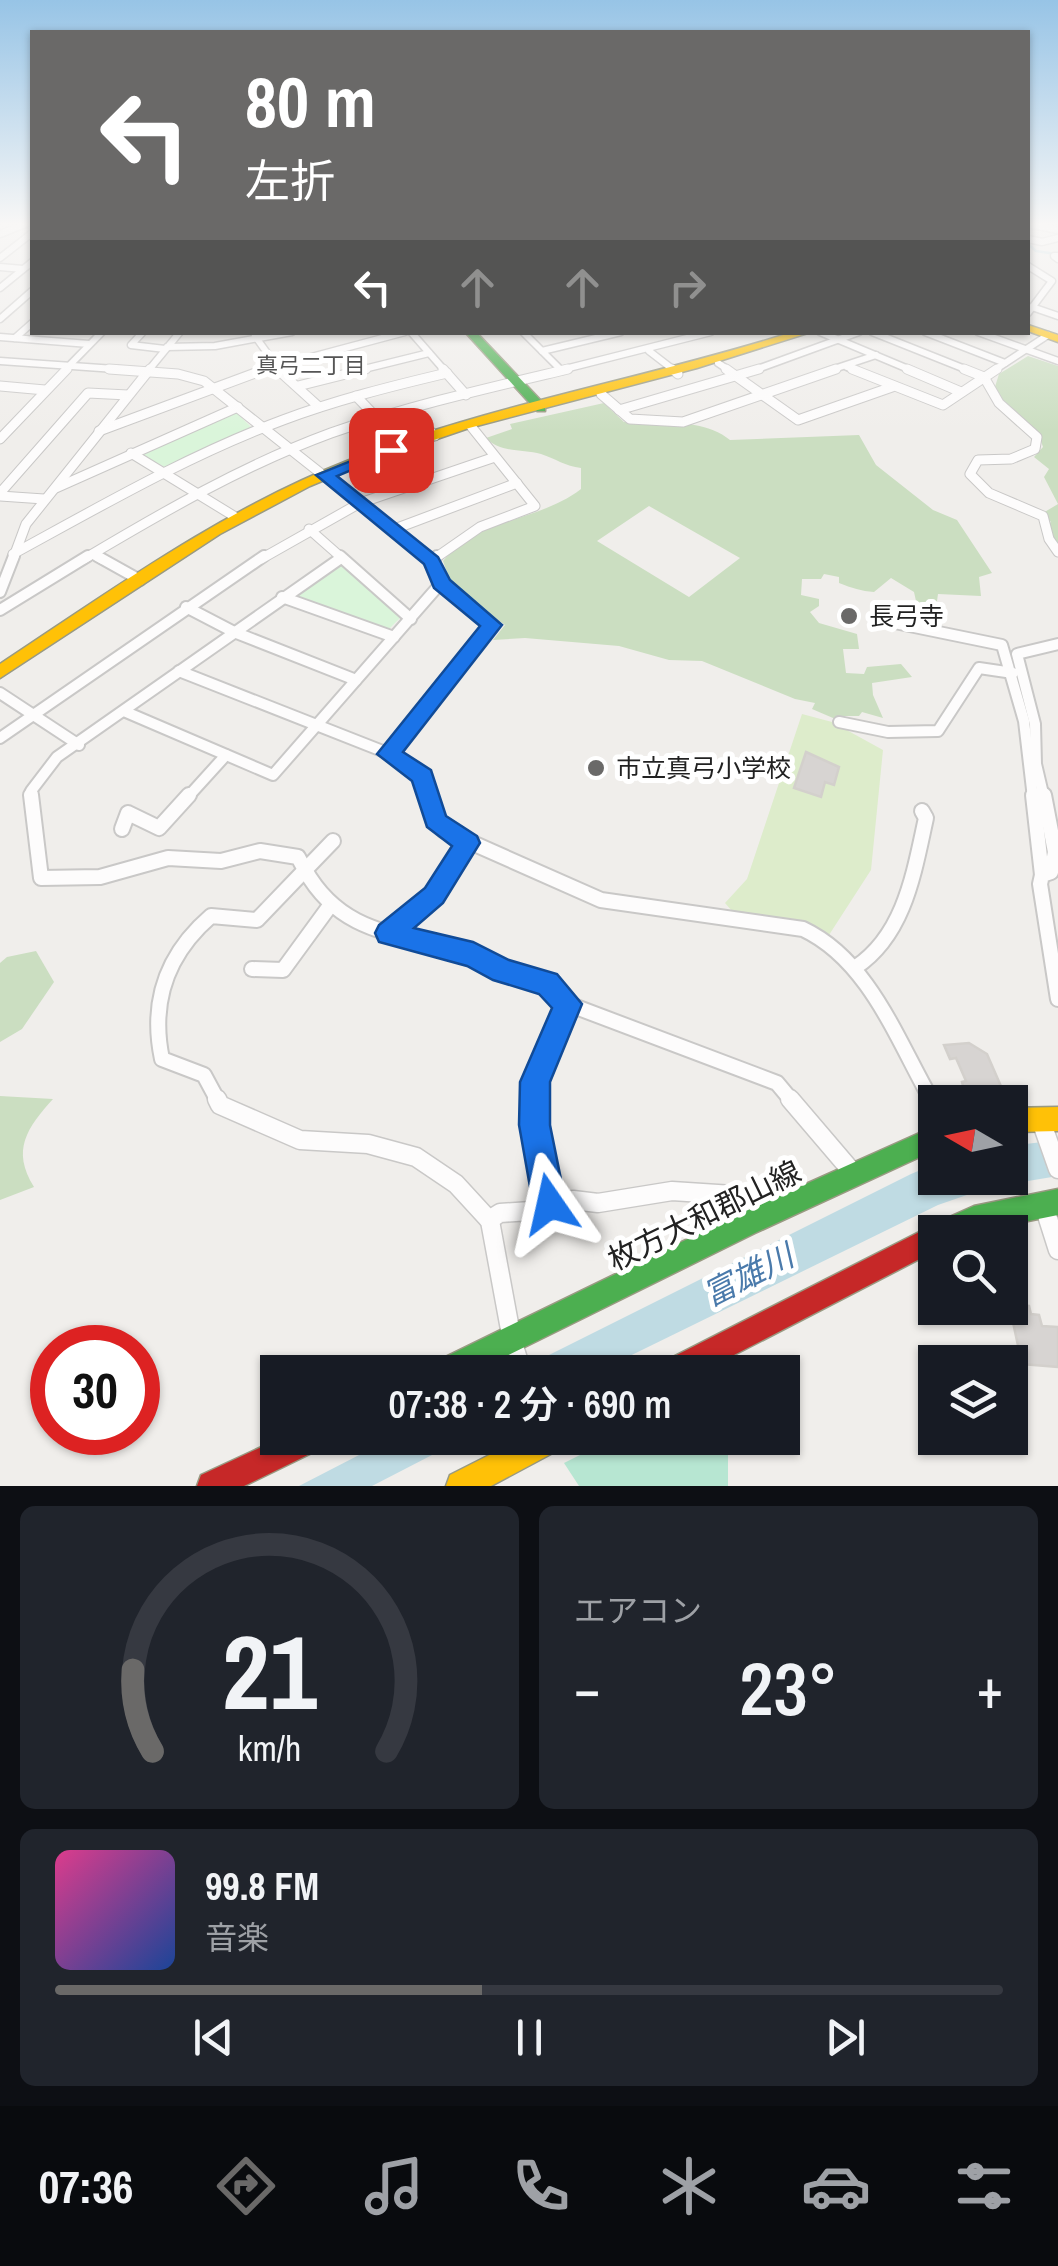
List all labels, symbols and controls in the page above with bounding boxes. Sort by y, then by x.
text: 80 m [245,55,376,149]
icon: left [80,70,210,200]
text: 左折 [245,150,335,211]
icon: left [345,260,400,315]
icon: ahead [450,260,505,315]
icon: ahead [555,260,610,315]
icon: right [660,260,715,315]
district label: 真弓二丁目 [256,350,366,380]
pin [349,408,434,493]
icon: arrive [364,423,419,478]
place label: 長弓寺 [869,599,944,633]
marker: 長弓寺 [838,605,860,627]
place label: 市立真弓小学校 [616,751,791,785]
marker: 市立真弓小学校 [585,757,607,779]
north arrow [918,1085,1028,1195]
map controls [918,1085,1028,1455]
street label: 枚方大和郡山線 [601,1151,807,1279]
position arrow [498,1152,602,1256]
button: search [918,1215,1028,1325]
water label: 富雄川 [695,1233,803,1316]
speed limit sign: 30 [30,1325,160,1455]
button: layers [918,1345,1028,1455]
text: 07:38 · 2 分 · 690 m [389,1379,671,1430]
text: エアコン [574,1589,702,1632]
text: 21 [222,1601,317,1741]
text: 23° [739,1637,838,1738]
text: − [574,1651,600,1725]
text: + [977,1651,1003,1725]
text: km/h [238,1724,301,1772]
text: 99.8 FM [205,1861,319,1912]
text: 音楽 [205,1916,269,1959]
icon: previous [186,2010,241,2065]
icon: pause [502,2010,557,2065]
icon: next [818,2010,873,2065]
icon: directions [211,2151,281,2221]
icon: music [359,2151,429,2221]
icon: phone [506,2151,576,2221]
icon: climate [654,2151,724,2221]
icon: car [801,2151,871,2221]
icon: filters [949,2151,1019,2221]
text: 07:36 [39,2156,133,2217]

